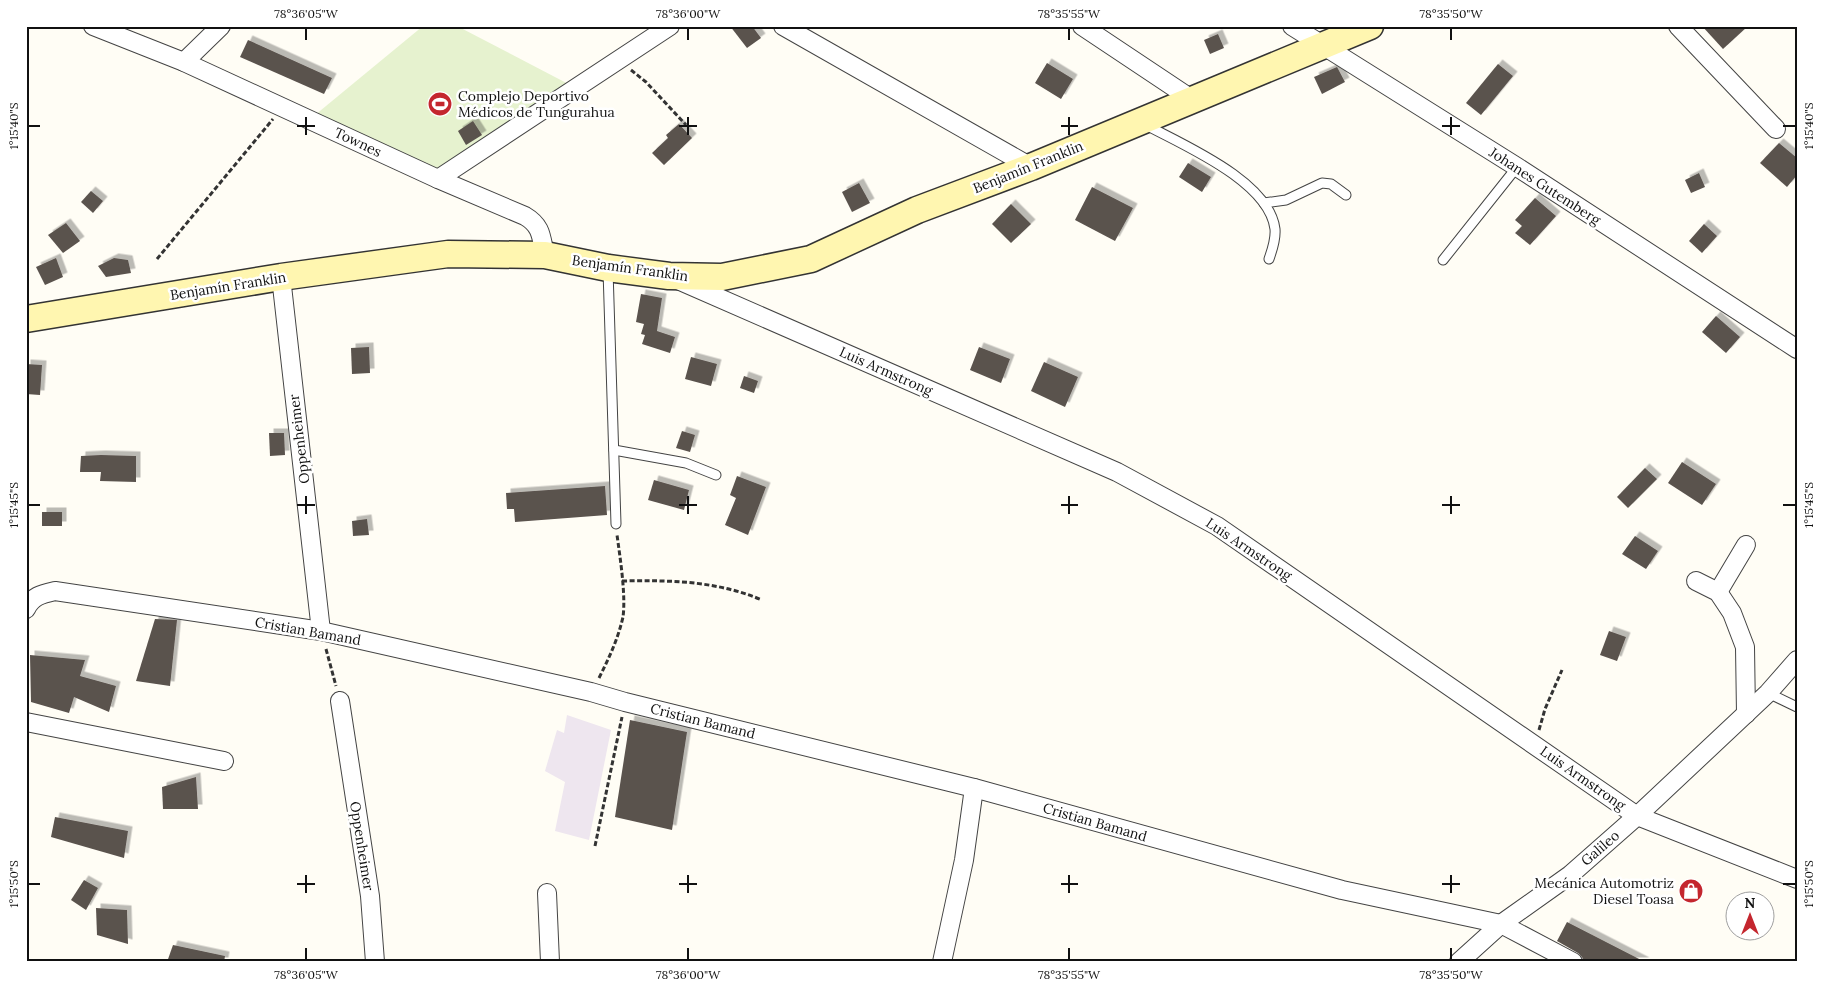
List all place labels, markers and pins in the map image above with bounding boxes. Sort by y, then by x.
place label: Complejo Deportivo Médicos de Tungurahua [458,87,615,121]
sports icon: Complejo Deportivo Médicos de Tungurahua [427,91,453,117]
place label: Mecánica Automotriz Diesel Toasa [1534,874,1674,908]
shop icon: Mecánica Automotriz Diesel Toasa [1678,878,1704,904]

